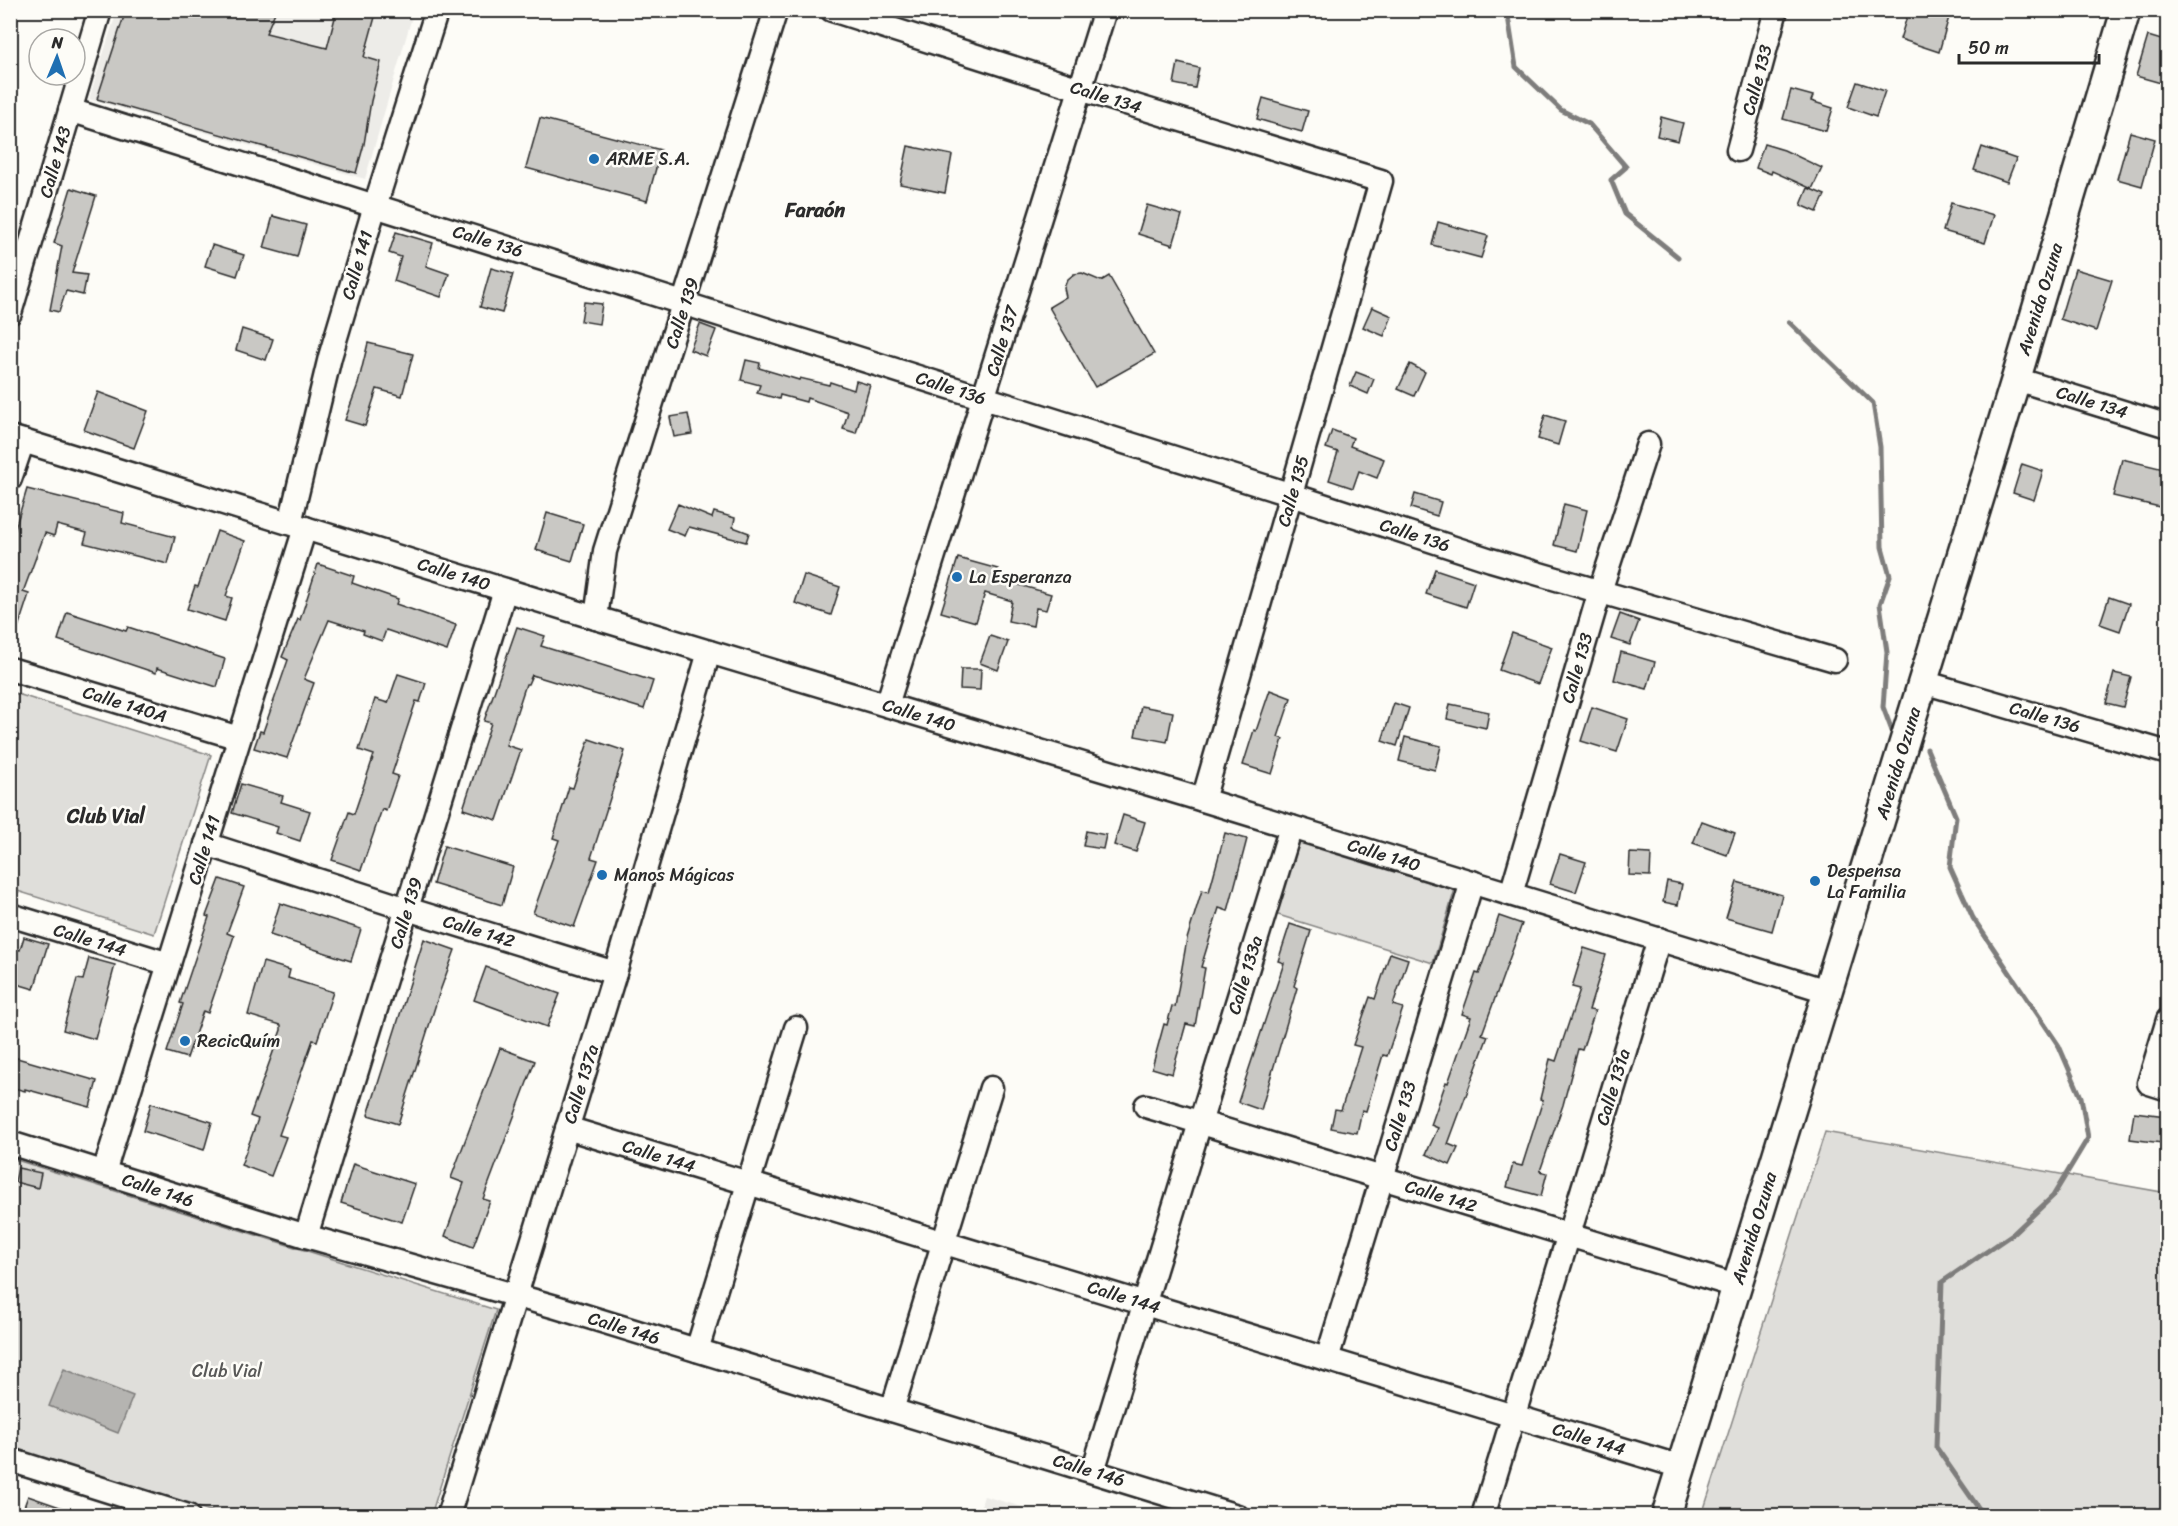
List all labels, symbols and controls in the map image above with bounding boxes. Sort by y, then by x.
north arrow [27,27,87,87]
scale bar [1959,27,2098,65]
text: N [50,28,64,57]
text: 50 m [1968,32,2009,64]
street label: Calle 133 [1732,41,1782,119]
street label: Calle 134 [1066,71,1146,123]
street label: Calle 143 [30,122,81,202]
place label: ARME S.A. [605,143,691,175]
marker: ARME S.A. [587,152,601,166]
district label: Faraón [784,193,845,228]
street label: Calle 136 [449,215,527,267]
street label: Calle 141 [332,226,382,304]
street label: Avenida Ozuna [2007,238,2073,360]
street label: Calle 139 [655,273,709,353]
street label: Calle 137 [976,300,1028,380]
street label: Calle 136 [912,362,990,414]
street label: Calle 134 [2052,376,2132,428]
street label: Calle 135 [1268,451,1318,531]
street label: Calle 136 [1376,509,1454,561]
street label: Calle 140 [414,548,494,600]
place label: La Esperanza [969,561,1072,593]
marker: La Esperanza [950,570,964,584]
street label: Calle 133 [1552,629,1602,707]
street label: Calle 140A [79,676,171,732]
street label: Calle 140 [879,689,959,741]
street label: Calle 136 [2006,692,2084,742]
street label: Avenida Ozuna [1865,702,1931,824]
district label: Club Vial [66,799,146,834]
street label: Calle 141 [178,811,230,889]
street label: Calle 140 [1344,829,1424,881]
place label: Despensa La Familia [1827,855,1907,908]
place label: Manos Mágicas [614,859,735,891]
marker: Manos Mágicas [595,868,609,882]
street label: Calle 139 [380,873,432,953]
marker: Despensa La Familia [1808,874,1822,888]
street label: Calle 142 [439,905,519,957]
street label: Calle 144 [50,914,130,966]
street label: Calle 133a [1218,932,1272,1018]
place label: RecicQuím [197,1025,280,1057]
marker: RecicQuím [178,1034,192,1048]
street label: Calle 137a [554,1040,608,1128]
street label: Calle 131a [1586,1045,1640,1129]
street label: Calle 133 [1374,1077,1426,1155]
street label: Calle 144 [619,1130,699,1182]
street label: Calle 146 [118,1163,198,1217]
street label: Avenida Ozuna [1721,1167,1787,1289]
street label: Calle 142 [1401,1170,1481,1222]
street label: Calle 144 [1084,1271,1164,1323]
street label: Calle 146 [584,1302,664,1354]
park label: Club Vial [192,1355,263,1387]
street label: Calle 144 [1549,1413,1629,1465]
street label: Calle 146 [1049,1444,1129,1496]

